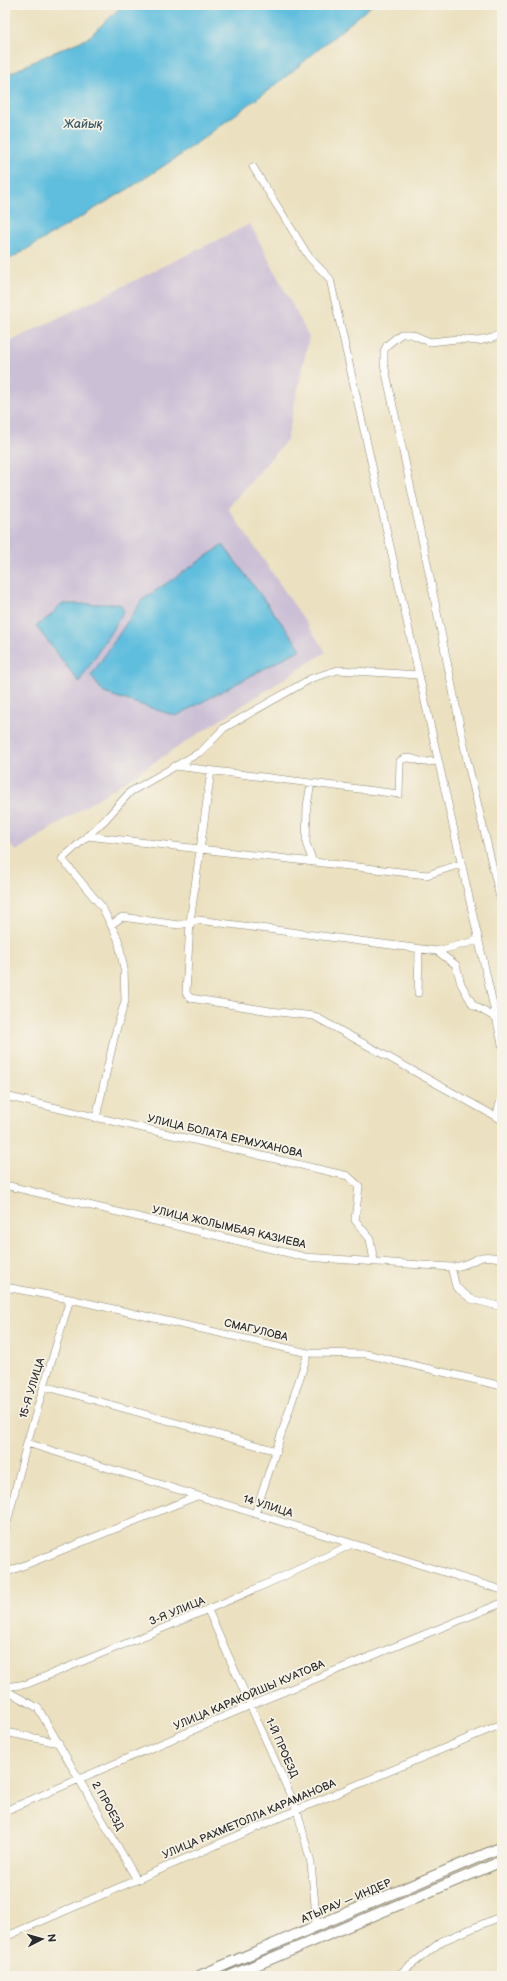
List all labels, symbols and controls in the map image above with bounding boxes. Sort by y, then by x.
water label: Жайық [62,117,104,132]
street label: УЛИЦА БОЛАТА ЕРМУХАНОВА [146,1112,304,1160]
street label: УЛИЦА ЖОЛЫМБАЯ КАЗИЕВА [151,1203,308,1251]
street label: СМАГУЛОВА [223,1316,289,1344]
street label: 15-Я УЛИЦА [17,1356,47,1420]
street label: 14 УЛИЦА [242,1492,295,1520]
street label: 3-Я УЛИЦА [147,1594,207,1628]
street label: УЛИЦА КАРАКОЙШЫ КУАТОВА [172,1657,327,1733]
street label: 1-Й ПРОЕЗД [263,1716,301,1780]
street label: УЛИЦА РАХМЕТОЛЛА КАРАМАНОВА [160,1776,338,1862]
street label: 2 ПРОЕЗД [89,1779,127,1833]
street label: АТЫРАУ — ИНДЕР [298,1876,393,1926]
north arrow [22,1919,62,1959]
text: N [45,1933,58,1943]

